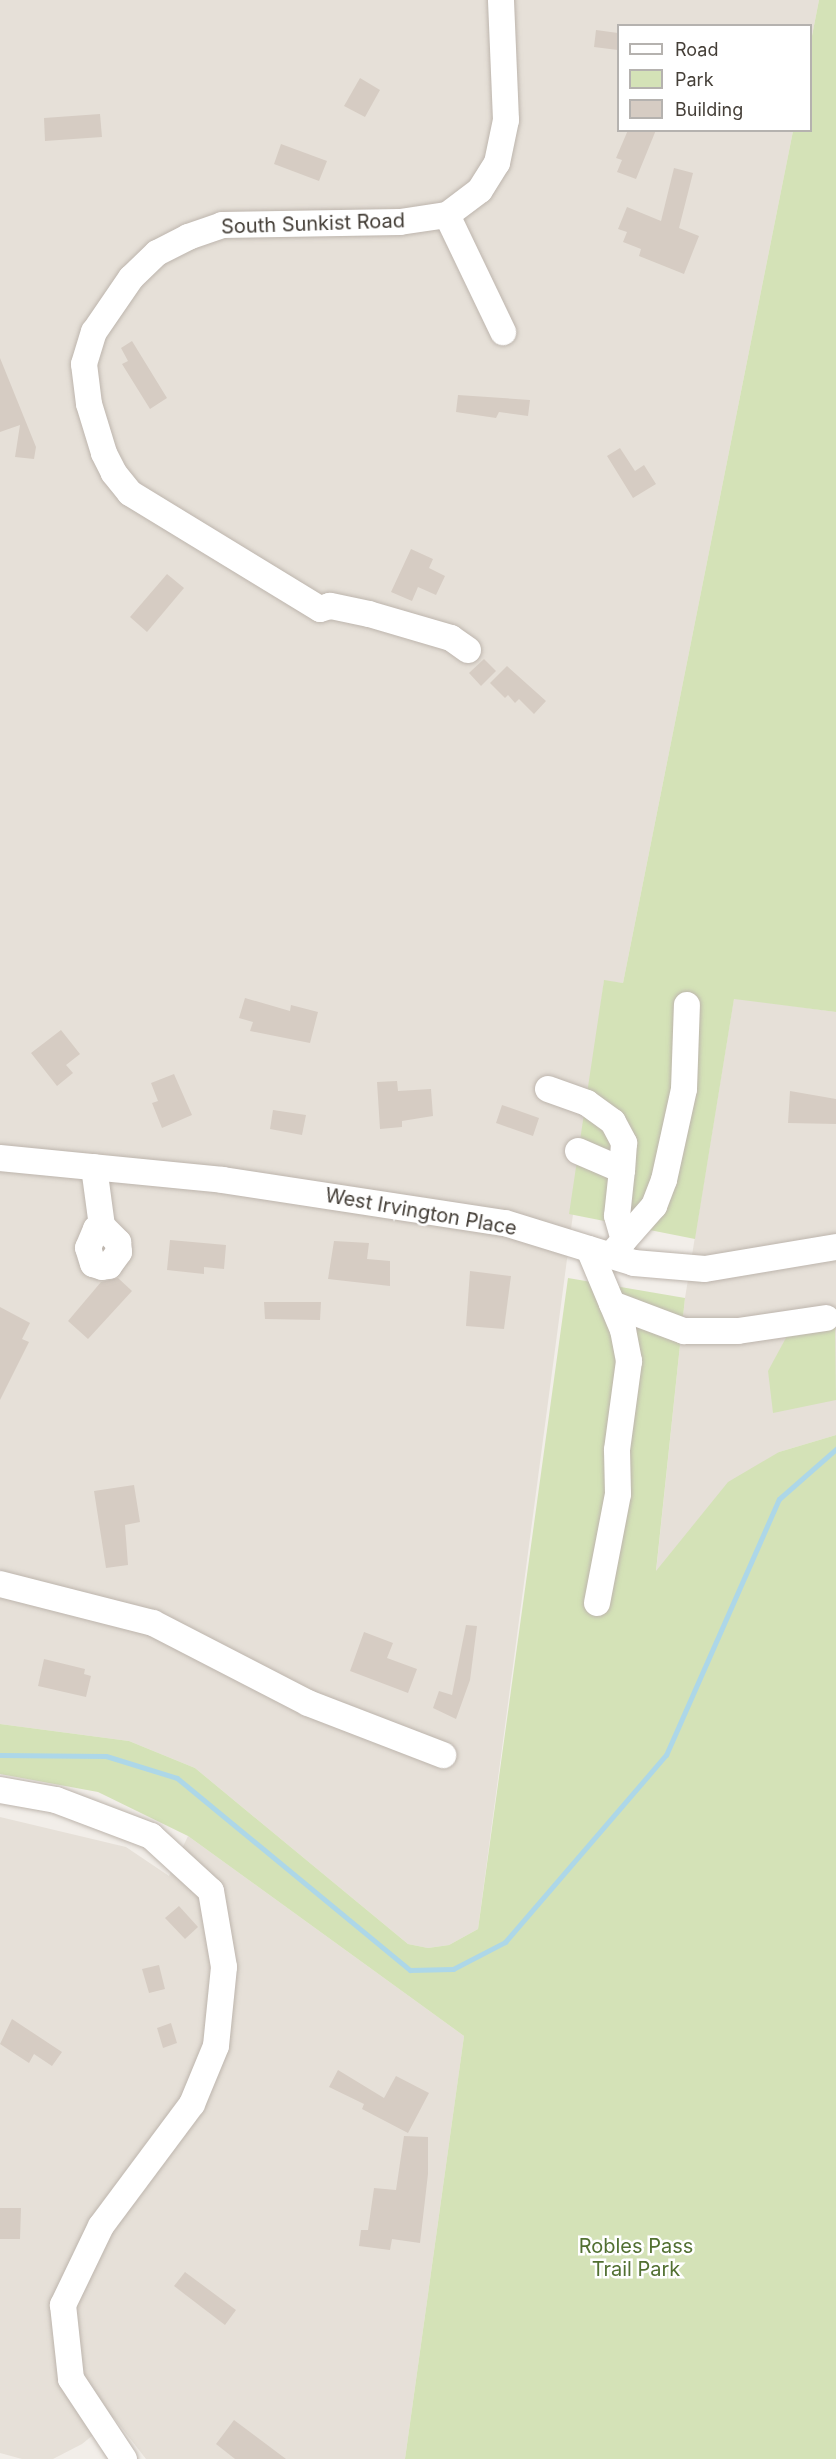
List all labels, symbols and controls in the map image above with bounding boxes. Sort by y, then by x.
legend [617,24,812,132]
text: Road [675,39,718,60]
text: Park [675,69,714,90]
text: Building [675,99,743,120]
street label: South Sunkist Road [221,209,405,239]
street label: West Irvington Place [323,1183,519,1241]
park label: Robles Pass Trail Park [579,2234,693,2281]

